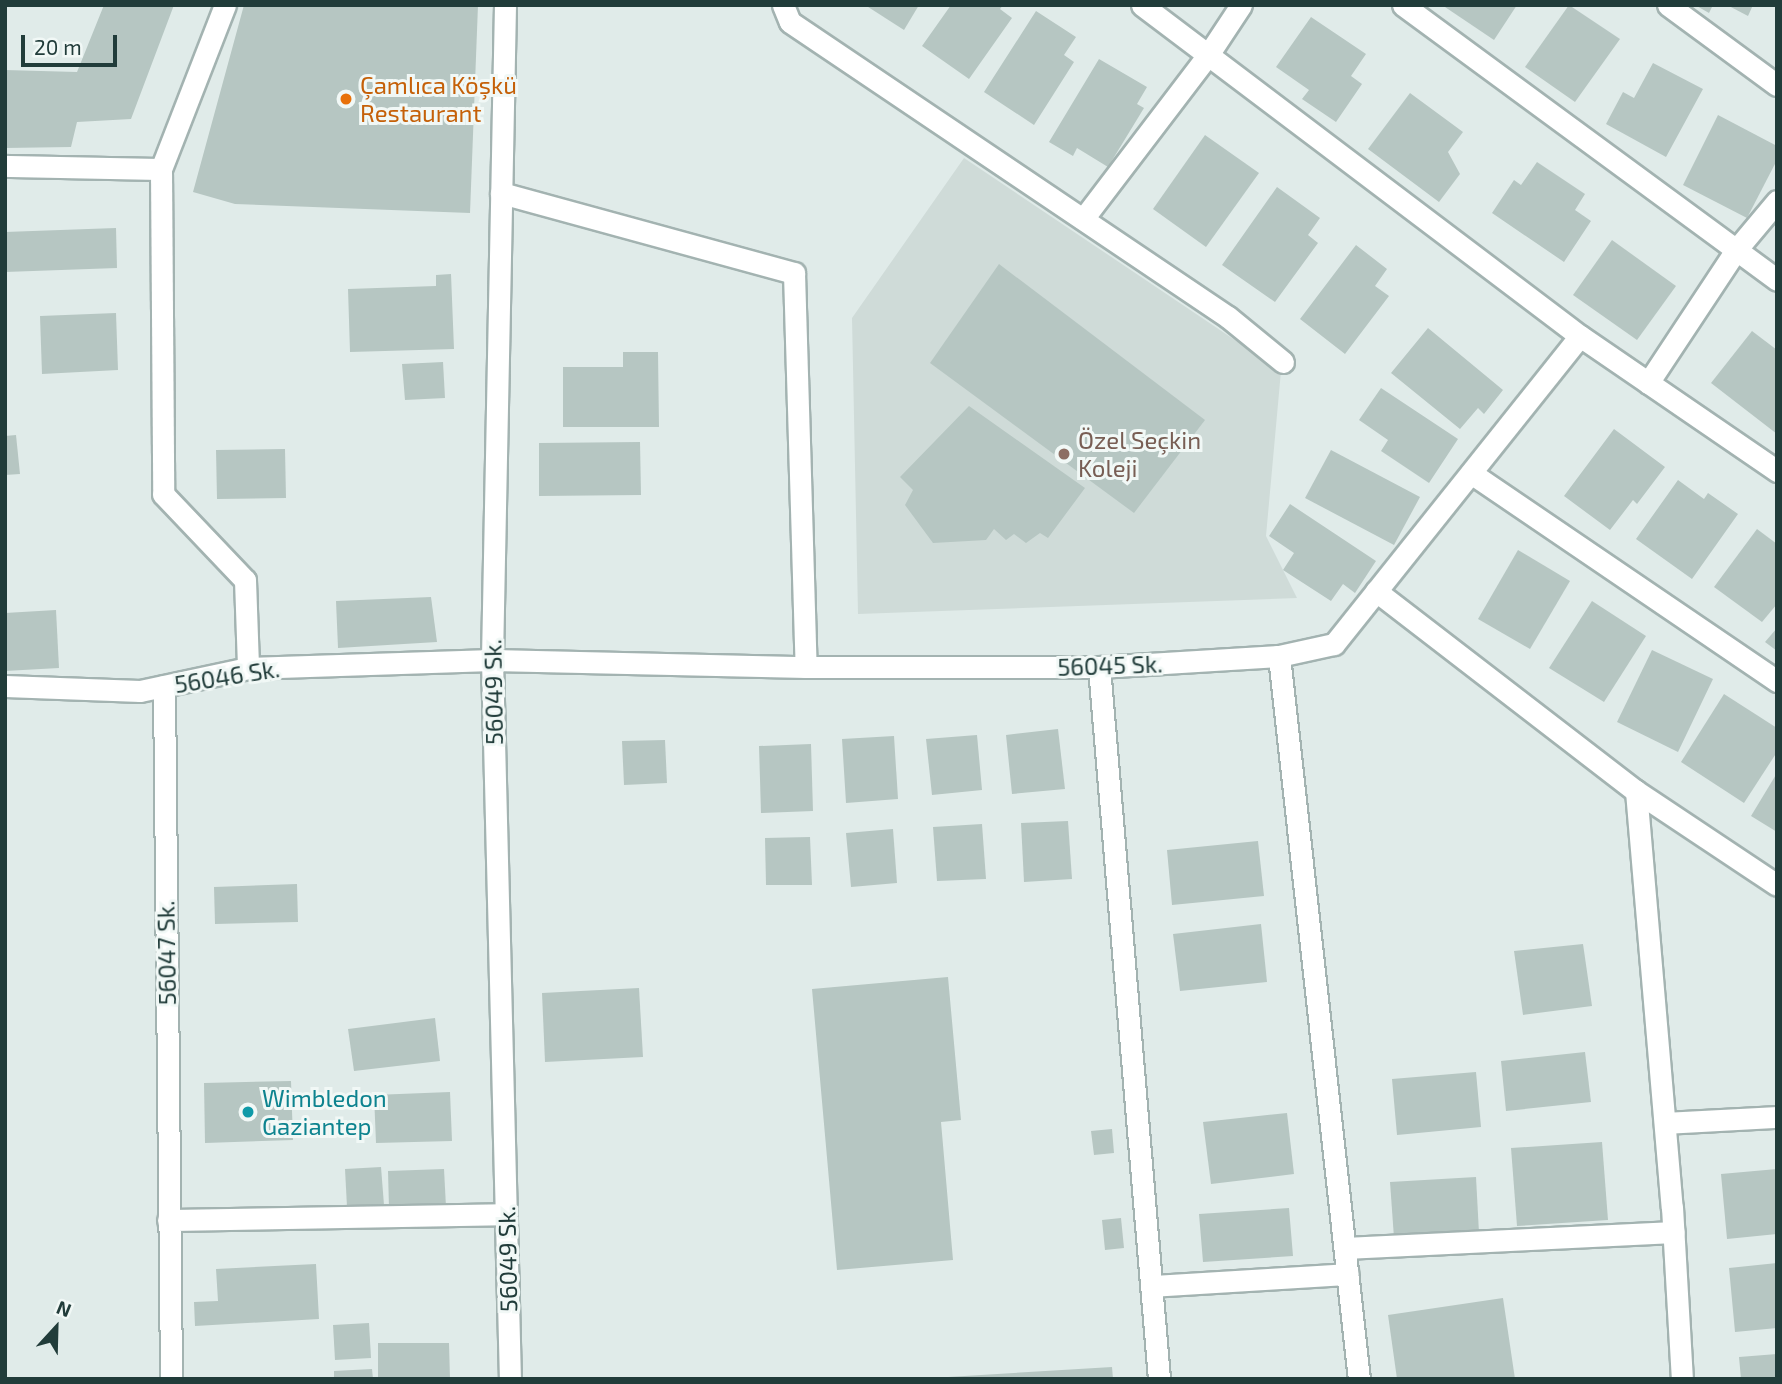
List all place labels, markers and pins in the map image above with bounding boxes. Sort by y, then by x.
place label: Çamlıca Köşkü Restaurant [360,71,517,127]
marker: Çamlıca Köşkü Restaurant [338,91,354,107]
place label: Özel Seçkin Koleji [1078,426,1202,482]
marker: Özel Seçkin Koleji [1056,446,1072,462]
place label: Wimbledon Gaziantep [262,1084,387,1140]
marker: Wimbledon Gaziantep [240,1104,256,1120]

